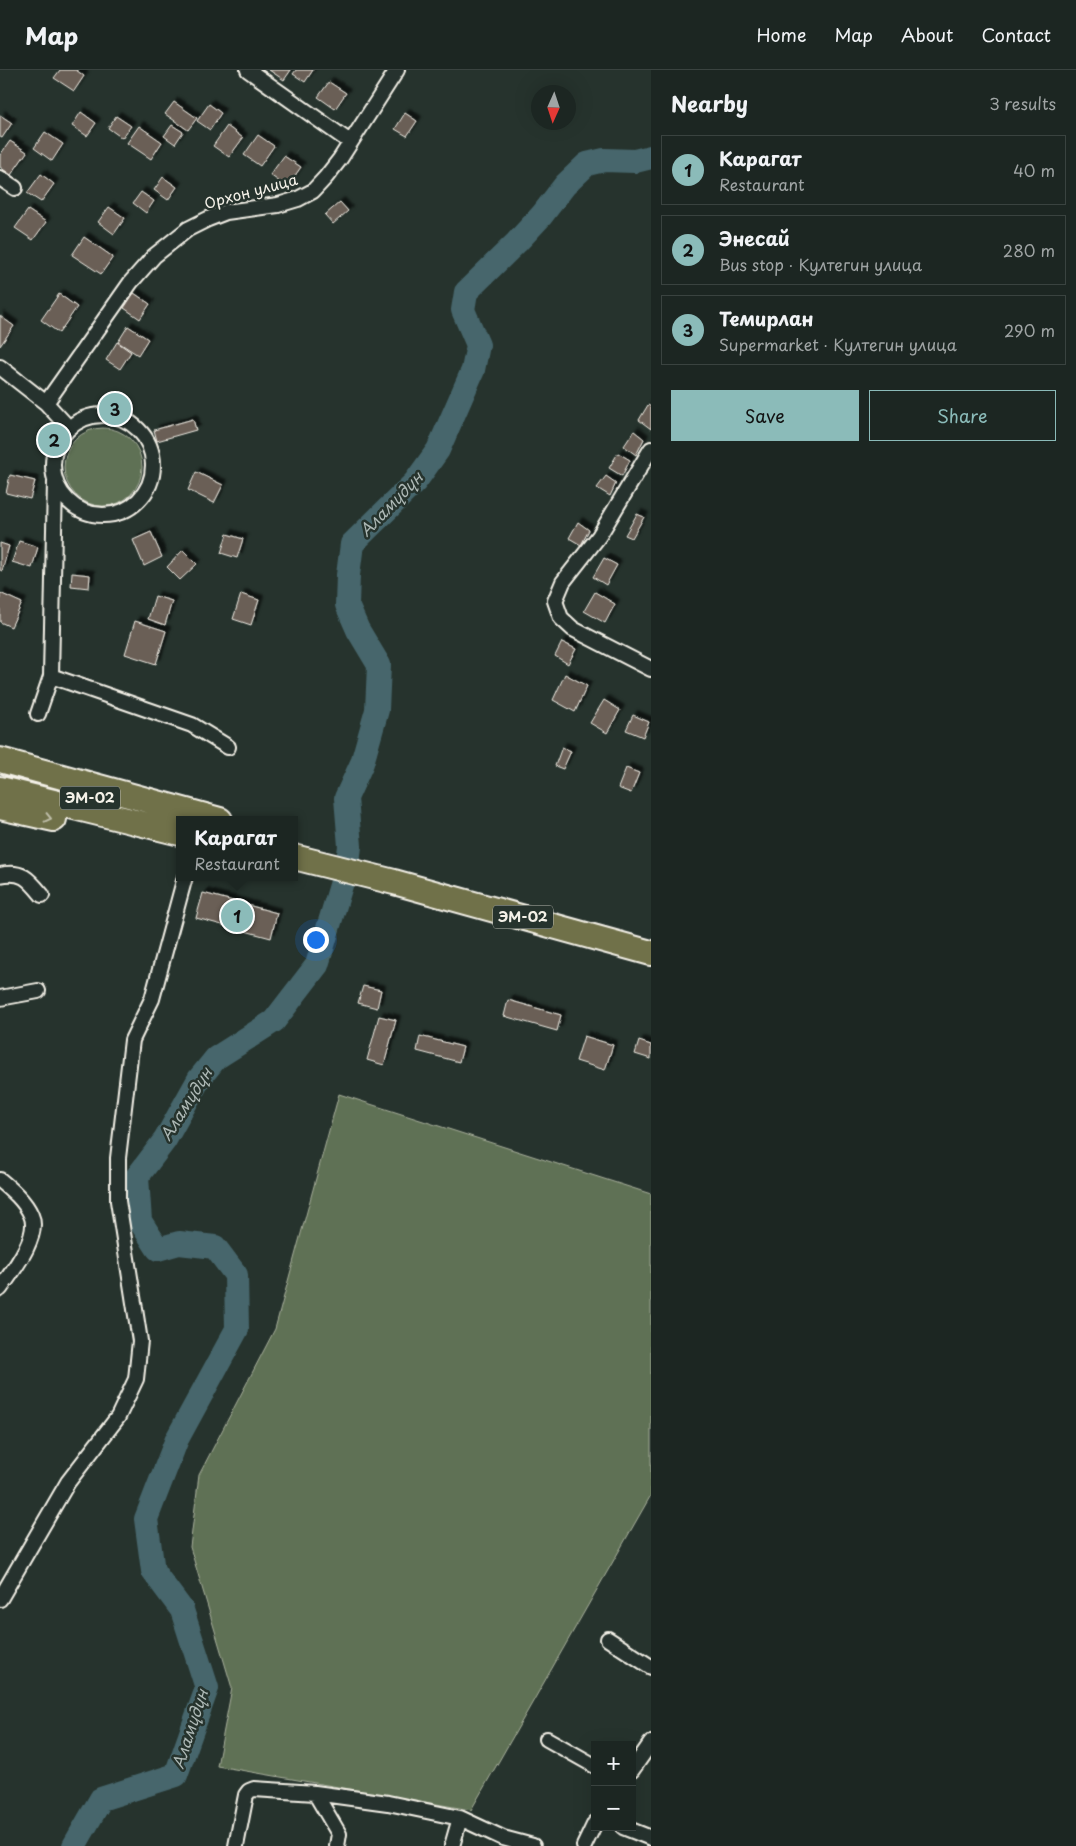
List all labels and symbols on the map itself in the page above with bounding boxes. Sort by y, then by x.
north arrow [531,85,576,130]
street label: Орхон улица [201,167,300,214]
pin: 3 [99,390,131,428]
pin: 2 [38,421,70,459]
water label: Аламүдүн [353,465,428,541]
road number: ЭМ-02 [60,786,120,810]
one-way arrow [43,812,52,823]
pin: 1 [221,897,253,935]
road number: ЭМ-02 [493,906,553,929]
your location [303,927,329,953]
water label: Аламүдүн [153,1061,218,1145]
water label: Аламүдүн [165,1685,213,1771]

